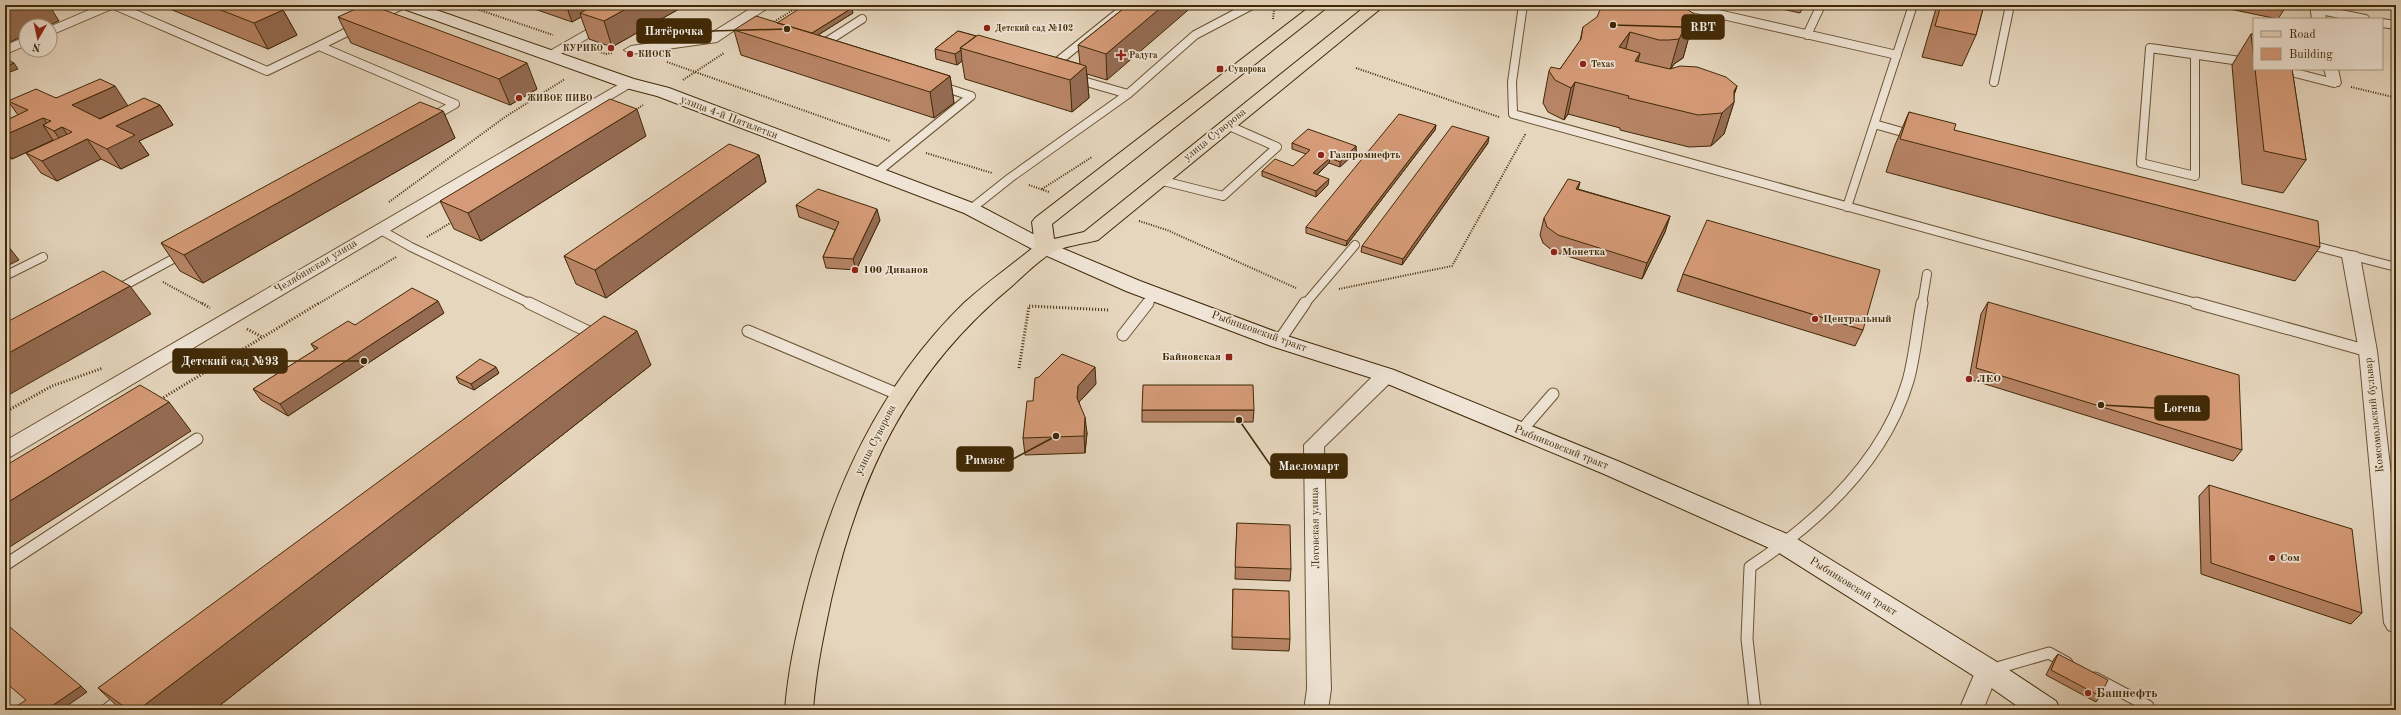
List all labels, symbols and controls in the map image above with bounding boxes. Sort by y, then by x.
callout: RBT [1682,15,1724,39]
north arrow [18,18,58,58]
legend [2253,18,2383,70]
callout: Пятёрочка [637,19,711,43]
text: RBT [1690,22,1716,34]
marker: Детский сад №102 [982,23,992,33]
place label: Детский сад №102 [995,24,1073,33]
text: Пятёрочка [645,26,703,38]
text: Road [2289,29,2316,41]
text: N [31,40,42,52]
marker: КУРИКО [606,43,616,53]
place label: КУРИКО [563,44,603,53]
marker: КИОСК [625,49,635,59]
text: Building [2289,49,2333,61]
place label: КИОСК [638,50,671,59]
marker: Радуга [1116,50,1126,60]
place label: Радуга [1129,51,1158,60]
marker: Texas [1578,59,1588,69]
place label: Texas [1591,60,1614,69]
marker: Суворова [1215,64,1225,74]
place label: Суворова [1228,65,1267,74]
marker: ЖИВОЕ ПИВО [514,93,524,103]
place label: ЖИВОЕ ПИВО [527,94,592,103]
street label: улица 4-й Пятилетки [679,94,779,142]
street label: улица Суворова [1182,106,1249,164]
marker: Газпромнефть [1316,150,1326,160]
place label: Газпромнефть [1329,150,1401,161]
street label: Челябинская улица [273,238,360,296]
marker: Монетка [1549,247,1559,257]
place label: Монетка [1562,247,1606,258]
marker: 100 Диванов [850,265,860,275]
place label: 100 Диванов [863,265,929,276]
street label: Рыбниковский тракт [1210,310,1308,354]
marker: Центральный [1810,314,1820,324]
place label: Центральный [1823,314,1892,325]
callout: Детский сад №93 [173,349,287,373]
place label: Байновская [1162,352,1221,363]
marker: Байновская [1224,352,1234,362]
text: Детский сад №93 [181,356,279,368]
street label: Комсомольский бульвар [2363,357,2387,473]
marker: ЛЕО [1964,374,1974,384]
place label: ЛЕО [1977,374,2001,385]
callout: Lorena [2155,396,2209,420]
street label: улица Суворова [854,403,899,477]
text: Lorena [2163,403,2201,415]
street label: Рыбниковский тракт [1512,424,1610,472]
callout: Римэкс [957,447,1013,471]
callout: Масломарт [1271,454,1347,478]
text: Римэкс [965,455,1006,467]
text: Масломарт [1279,461,1340,473]
street label: Логовская улица [1310,487,1322,569]
marker: Сом [2267,553,2277,563]
place label: Сом [2280,553,2300,564]
street label: Рыбниковский тракт [1807,556,1899,618]
place label: Башнефть [2096,687,2158,700]
marker: Башнефть [2083,688,2093,698]

